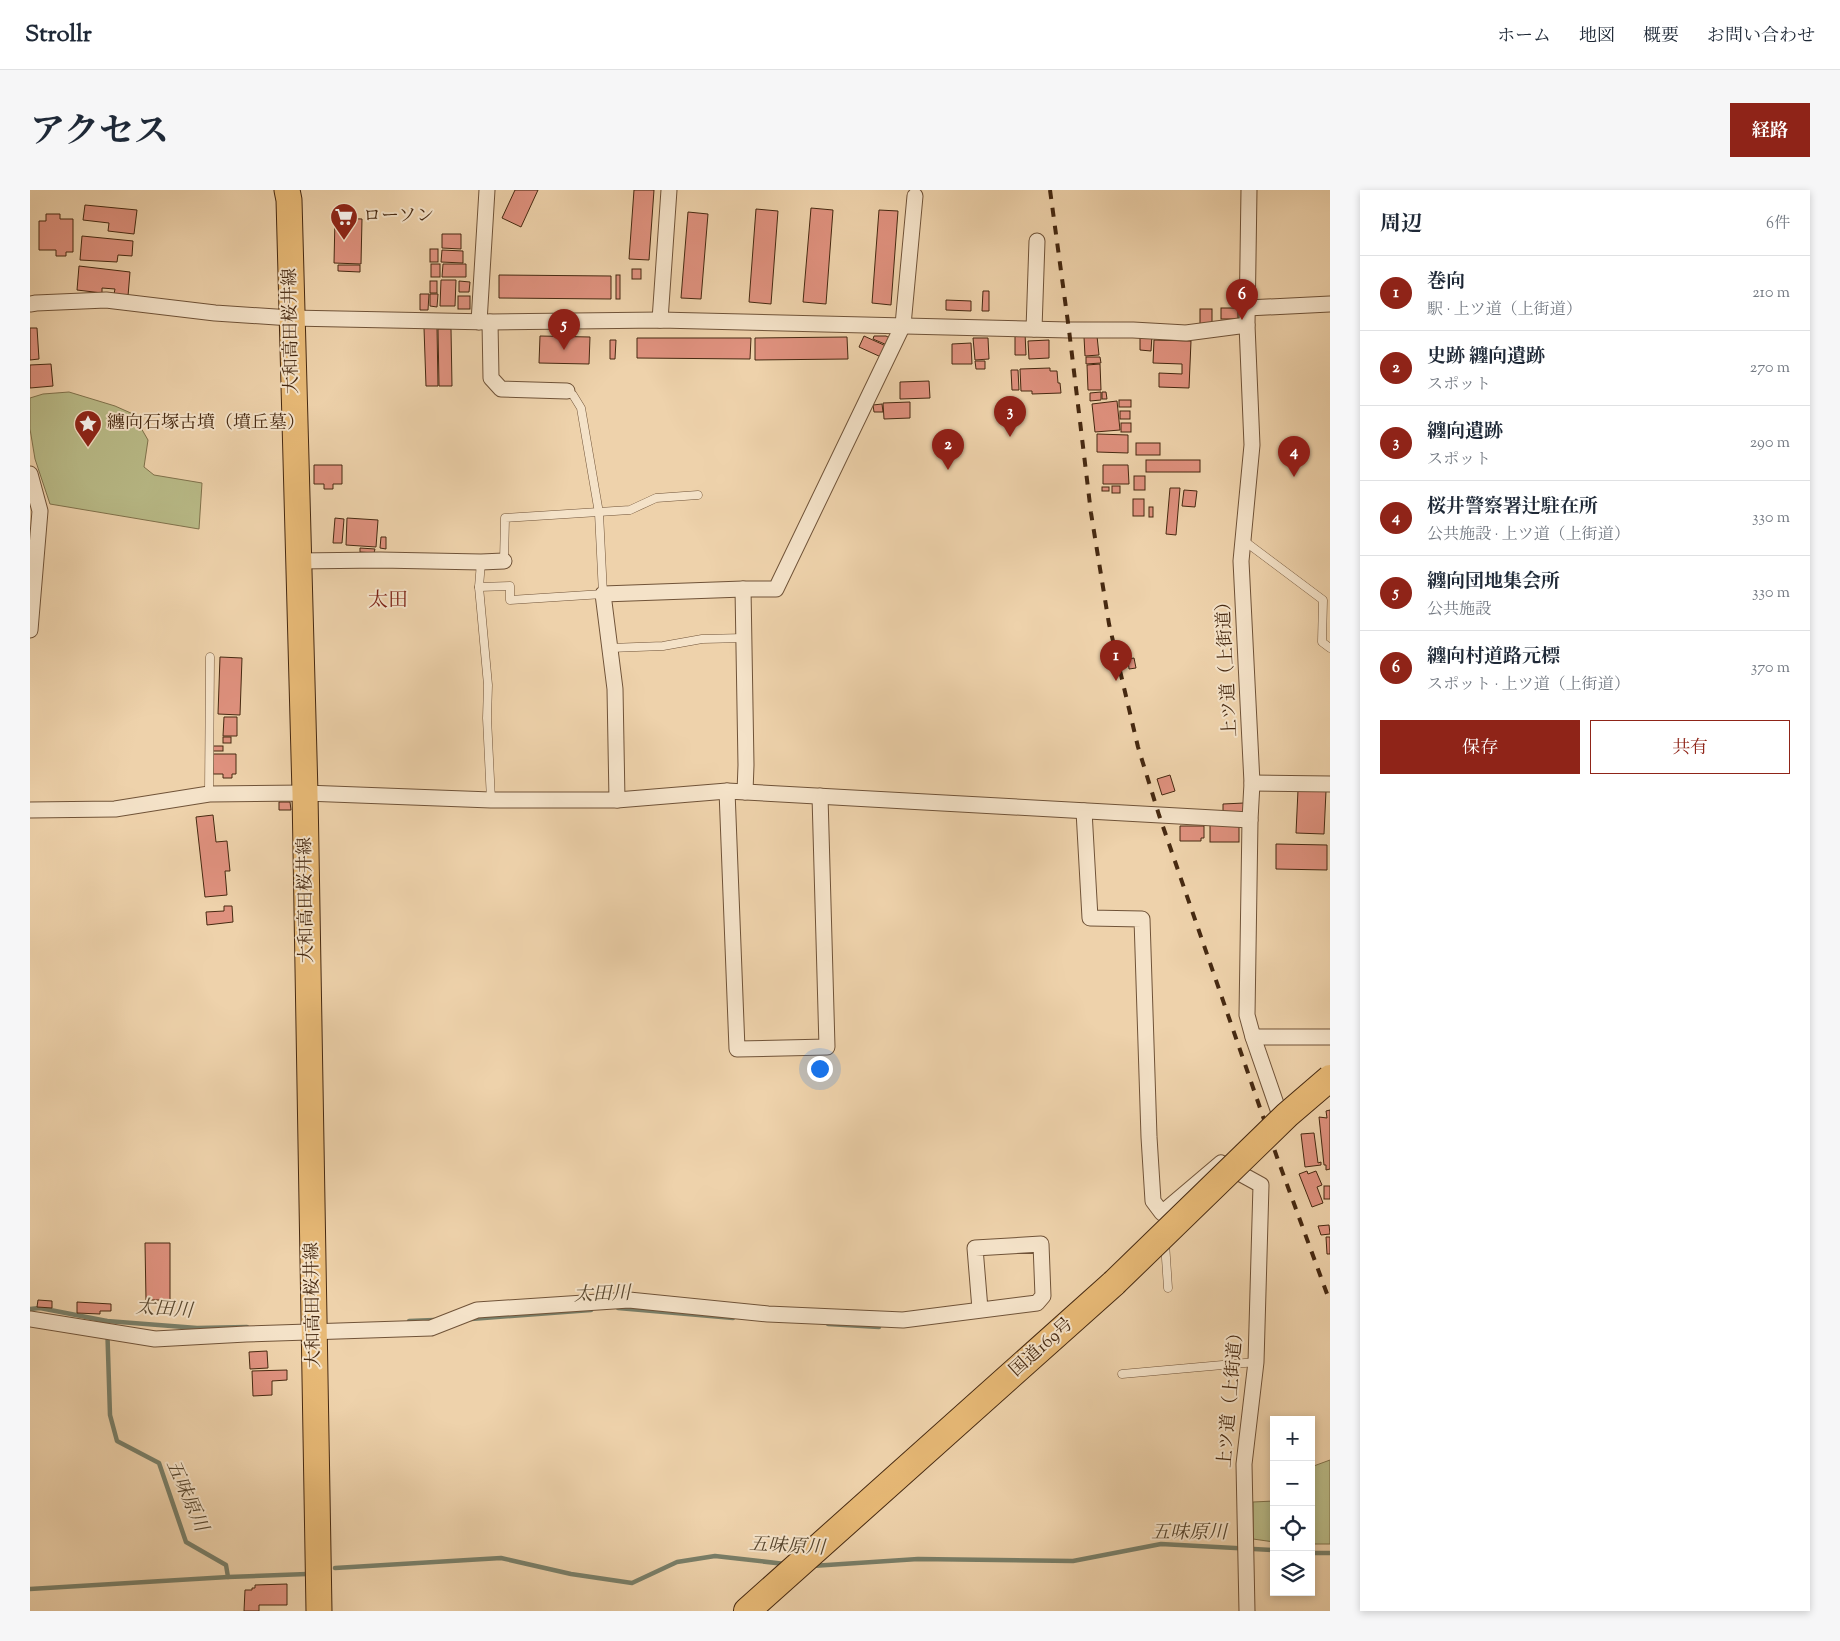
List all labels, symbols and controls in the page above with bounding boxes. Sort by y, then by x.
text: Strollr [25,18,92,52]
text: ホーム [1497,24,1551,50]
text: 地図 [1579,24,1615,50]
text: 概要 [1643,24,1679,50]
text: お問い合わせ [1707,24,1815,50]
button: 経路 [1730,103,1810,157]
text: アクセス [30,108,169,159]
supermarket icon: ローソン [329,202,359,241]
place label: ローソン [363,204,434,230]
text: 周辺 [1380,210,1422,240]
text: 6件 [1766,213,1790,236]
street label: 大和高田桜井線 [278,268,306,394]
text: 巻向 [1427,269,1465,296]
pin: 6 [1226,279,1258,320]
text: 1 [1393,282,1399,305]
text: 210 m [1752,282,1790,305]
text: 駅 · 上ツ道（上街道） [1427,299,1582,322]
pin: 5 [548,309,580,350]
text: 史跡 纏向遺跡 [1427,344,1545,371]
text: 2 [1392,357,1400,380]
text: 270 m [1750,357,1790,380]
text: スポット [1427,374,1491,397]
pin: 3 [994,396,1026,437]
place icon: 纏向石塚古墳（墳丘墓） [73,409,103,448]
place label: 纏向石塚古墳（墳丘墓） [107,411,305,437]
text: 纏向遺跡 [1427,419,1503,446]
pin: 2 [932,429,964,470]
text: 3 [1393,432,1399,455]
text: 290 m [1750,432,1790,455]
pin: 4 [1278,436,1310,477]
text: スポット [1427,449,1491,472]
text: 桜井警察署辻駐在所 [1427,494,1598,521]
text: 4 [1392,507,1400,530]
text: 330 m [1752,507,1790,530]
text: 公共施設 · 上ツ道（上街道） [1427,524,1630,547]
text: 纏向団地集会所 [1427,569,1560,596]
text: 5 [1393,582,1399,605]
text: 330 m [1752,582,1790,605]
district label: 太田 [368,587,408,616]
street label: 上ツ道（上街道） [1211,592,1245,738]
text: 公共施設 [1427,599,1491,622]
pin: 1 [1100,640,1132,681]
text: 纏向村道路元標 [1427,644,1560,671]
text: 6 [1392,657,1400,680]
text: 370 m [1751,657,1790,680]
text: スポット · 上ツ道（上街道） [1427,674,1630,697]
button: 保存 [1380,720,1580,774]
button: 共有 [1590,720,1790,774]
street label: 大和高田桜井線 [293,837,321,963]
your location [807,1056,833,1082]
street label: 大和高田桜井線 [300,1242,328,1368]
water label: 太田川 [573,1280,633,1309]
water label: 太田川 [135,1295,195,1326]
street label: 国道169号 [1004,1312,1080,1384]
street label: 上ツ道（上街道） [1213,1323,1251,1469]
map controls [1270,1416,1315,1596]
button: + [1270,1416,1315,1461]
water label: 五味原川 [158,1456,215,1538]
button: − [1270,1461,1315,1506]
button: locate [1270,1506,1315,1551]
water label: 五味原川 [1151,1520,1229,1547]
water label: 五味原川 [748,1532,828,1563]
button: layers [1270,1551,1315,1596]

